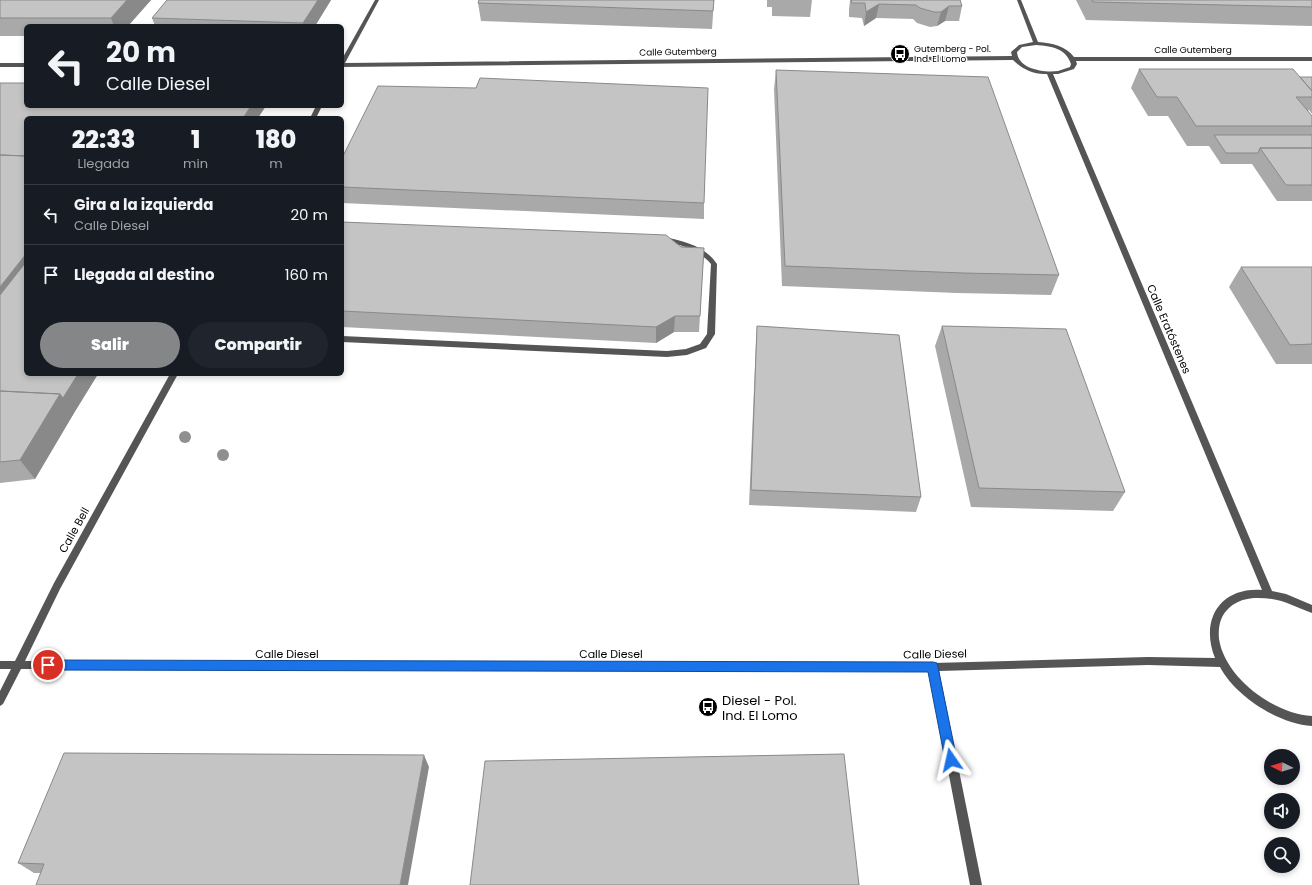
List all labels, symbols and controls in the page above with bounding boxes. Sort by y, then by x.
text: 20 m [106,33,176,72]
icon: left [40,40,92,92]
bus stop icon: Gutemberg - Pol. Ind. El Lomo [889,43,911,65]
place label: Gutemberg - Pol. Ind. El Lomo [914,43,991,65]
street label: Calle Gutemberg [1154,44,1232,56]
street label: Calle Gutemberg [639,45,717,59]
text: Calle Diesel [106,71,210,96]
text: 22:33 [72,123,135,156]
text: 1 [191,123,200,156]
text: 180 [256,123,296,156]
text: Llegada [78,154,130,173]
text: min [183,154,208,173]
text: m [269,154,283,173]
text: Gira a la izquierda [74,194,213,215]
icon: left [40,204,62,226]
text: 20 m [290,204,328,225]
text: Calle Diesel [74,216,149,235]
icon: arrive [40,264,62,286]
text: Llegada al destino [74,264,215,285]
text: 160 m [285,264,328,285]
street label: Calle Eratóstenes [1143,282,1195,376]
button: Salir [40,322,180,368]
button: Compartir [188,322,328,368]
street label: Calle Bell [55,504,93,556]
street label: Calle Diesel [903,645,967,663]
street label: Calle Diesel [255,646,319,662]
street label: Calle Diesel [579,646,643,662]
pin [31,648,65,682]
icon: arrive [37,654,59,676]
place label: Diesel - Pol. Ind. El Lomo [722,691,798,725]
bus stop icon: Diesel - Pol. Ind. El Lomo [697,696,719,718]
position arrow [930,739,972,781]
north arrow [1264,749,1300,785]
map controls [1264,749,1300,873]
button: sound [1264,793,1300,829]
button: search [1264,837,1300,873]

